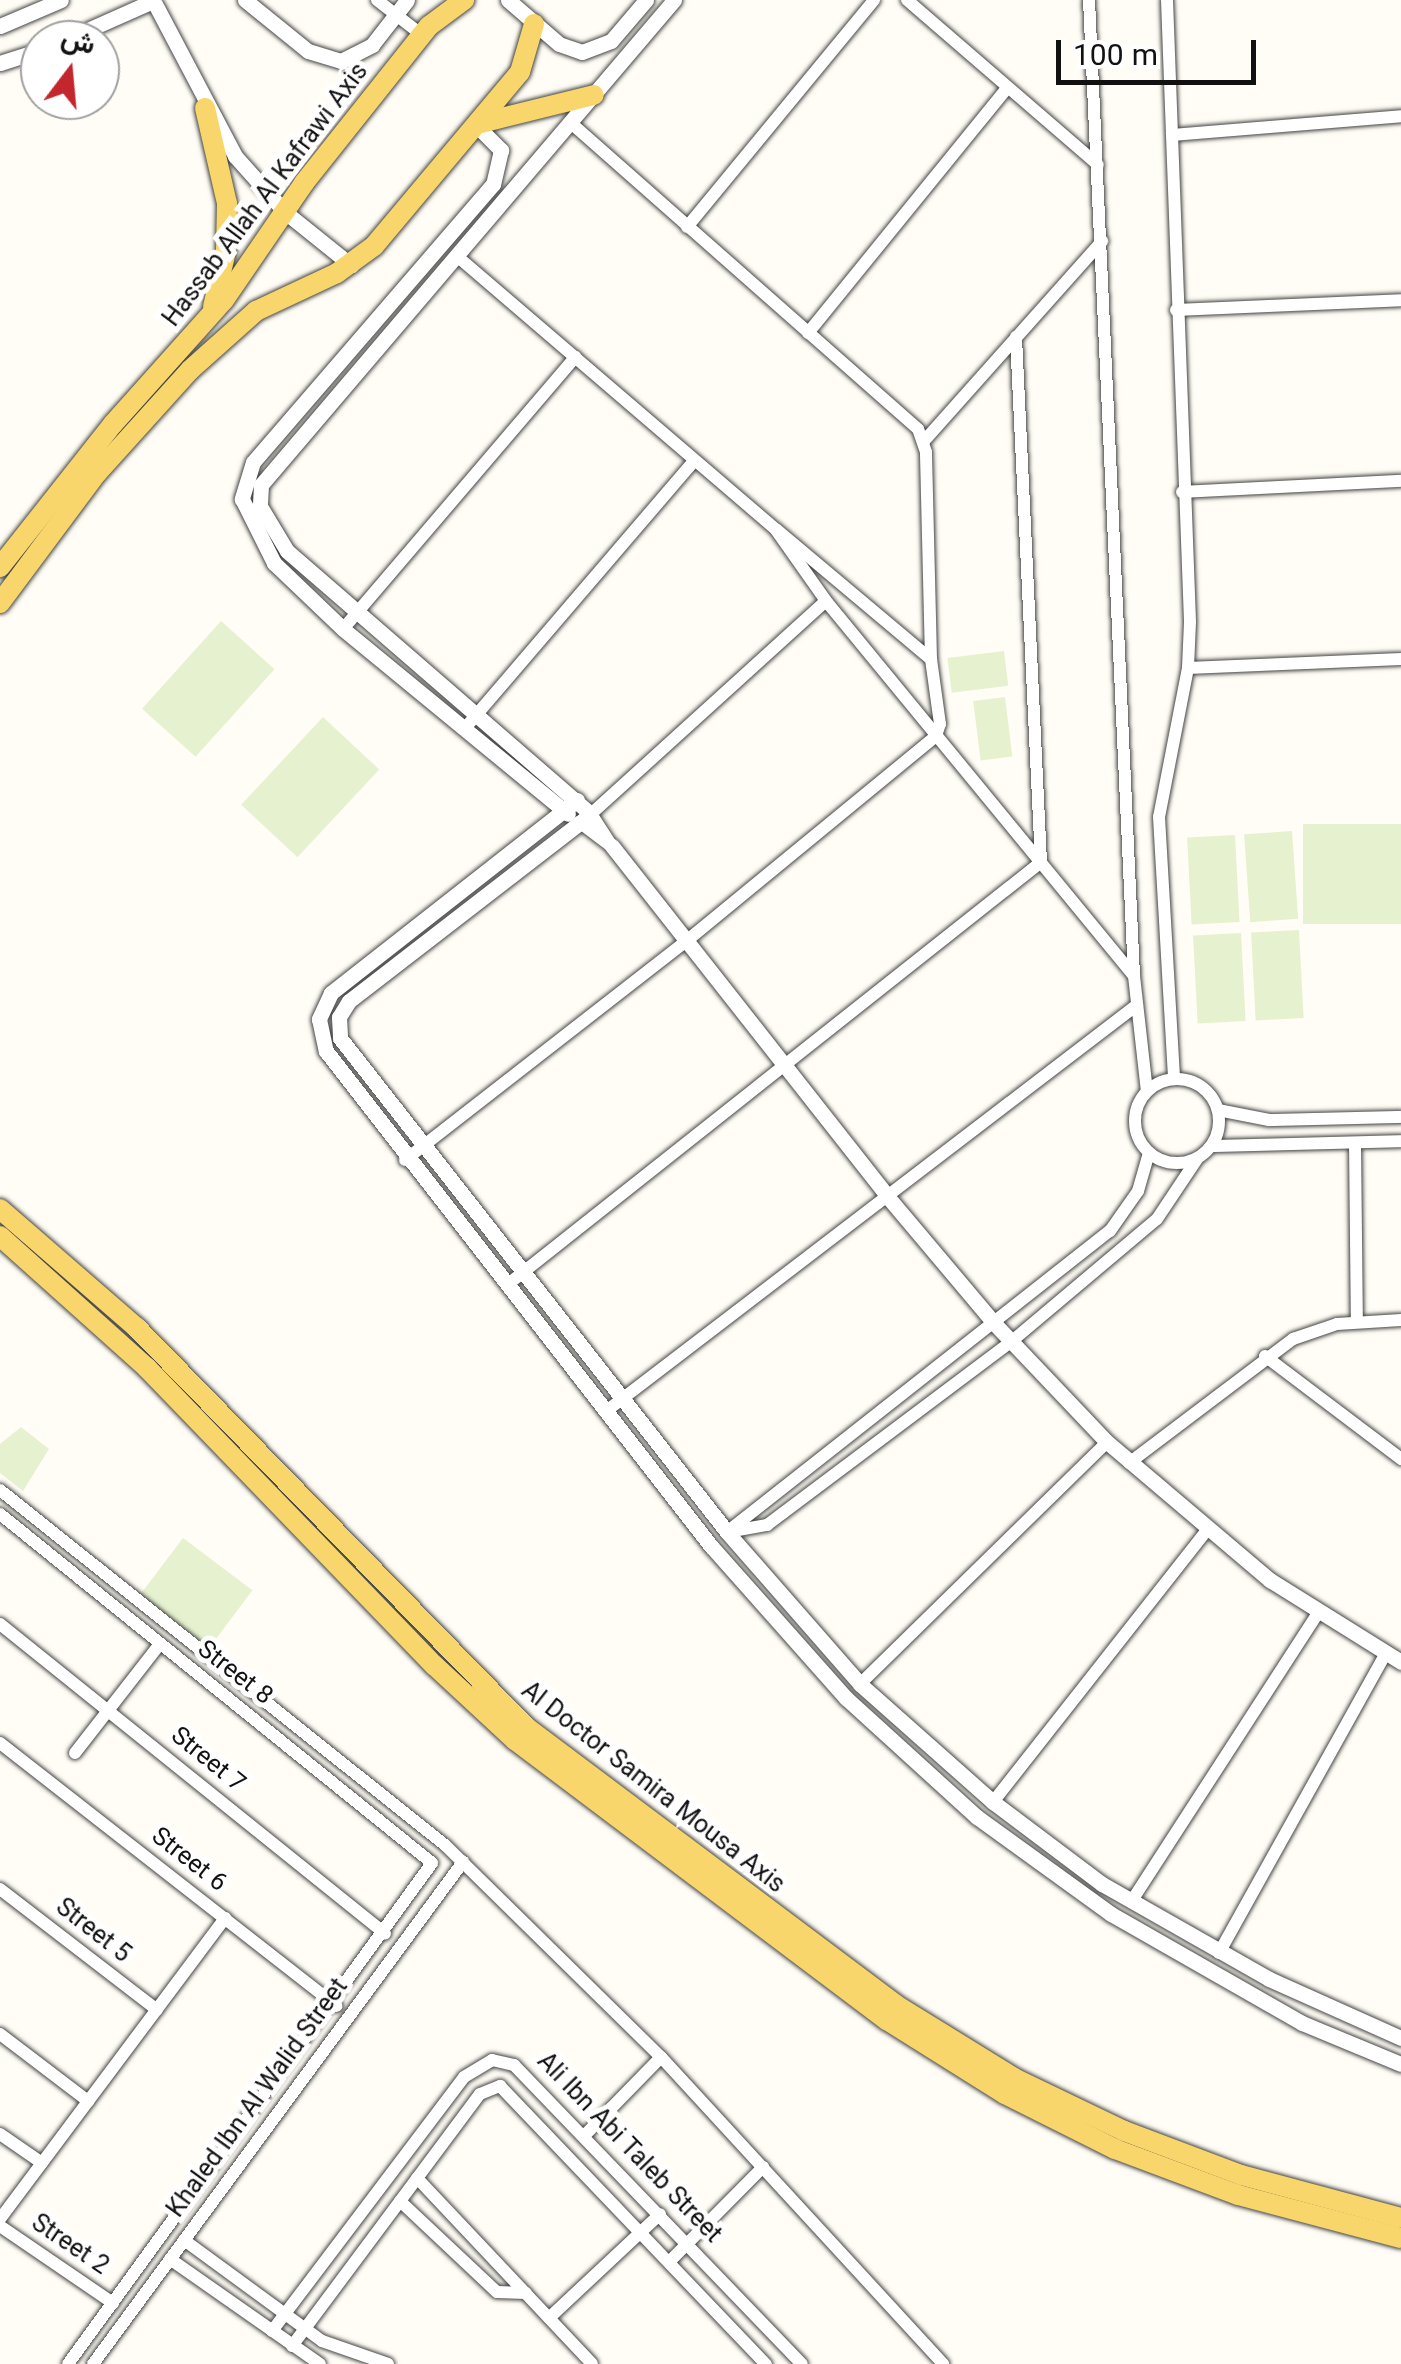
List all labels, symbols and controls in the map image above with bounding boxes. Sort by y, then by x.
text: ش [55,17,100,69]
north arrow [20,20,120,120]
scale bar [1061,20,1261,82]
text: 100 m [1073,34,1158,81]
street label: Hassab Allah Al Kafrawi Axis [158,58,376,334]
street label: Street 8 [191,1635,277,1713]
street label: Al Doctor Samira Mousa Axis [514,1677,790,1901]
street label: Street 7 [164,1722,250,1800]
street label: Street 6 [145,1822,231,1900]
street label: Street 5 [49,1893,135,1971]
street label: Khaled Ibn Al Walid Street [162,1974,356,2224]
street label: Ali Ibn Abi Taleb Street [529,2048,727,2250]
street label: Street 2 [25,2209,113,2283]

